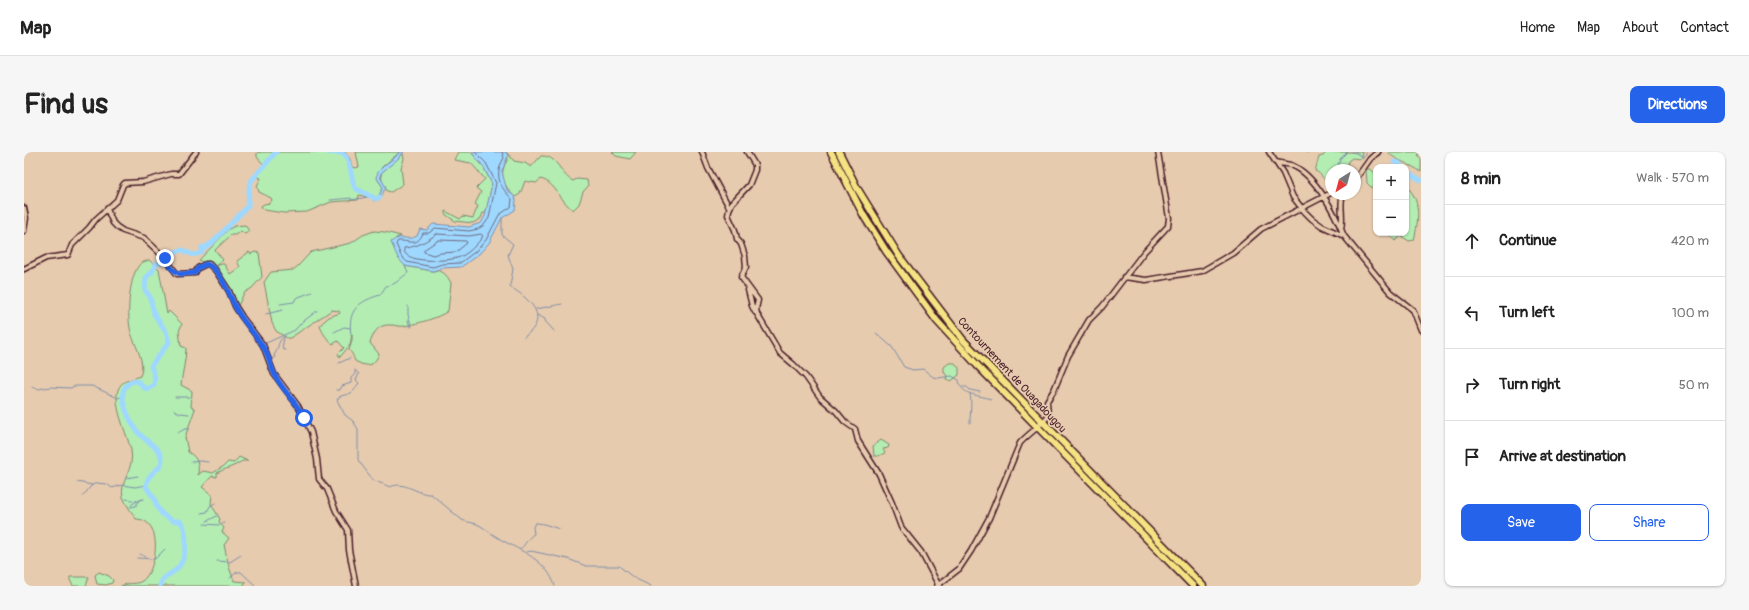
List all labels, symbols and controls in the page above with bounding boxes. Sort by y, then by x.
text: Map [20,16,51,40]
text: Home [1520,19,1555,36]
text: Map [1577,19,1600,36]
text: About [1622,19,1658,36]
text: Contact [1680,19,1729,36]
button: Directions [1630,86,1725,123]
text: Find us [24,87,108,122]
north arrow [1325,164,1361,200]
map controls [1373,164,1409,236]
button: + [1373,164,1409,200]
text: 8 min [1461,168,1501,189]
text: Walk · 570 m [1636,170,1709,186]
button: − [1373,200,1409,236]
icon: ahead [1461,230,1483,252]
text: Continue [1499,231,1557,250]
text: 420 m [1671,233,1709,249]
route end [156,249,174,267]
icon: left [1461,302,1483,324]
text: Turn left [1499,303,1555,322]
text: 100 m [1672,305,1709,321]
street label: Contournement de Ouagadougou [955,315,1069,435]
icon: right [1461,374,1483,396]
text: Turn right [1499,375,1560,394]
text: 50 m [1679,377,1709,393]
route start [295,409,313,427]
icon: arrive [1461,446,1483,468]
text: Arrive at destination [1499,447,1626,466]
button: Save [1461,504,1581,541]
button: Share [1589,504,1709,541]

